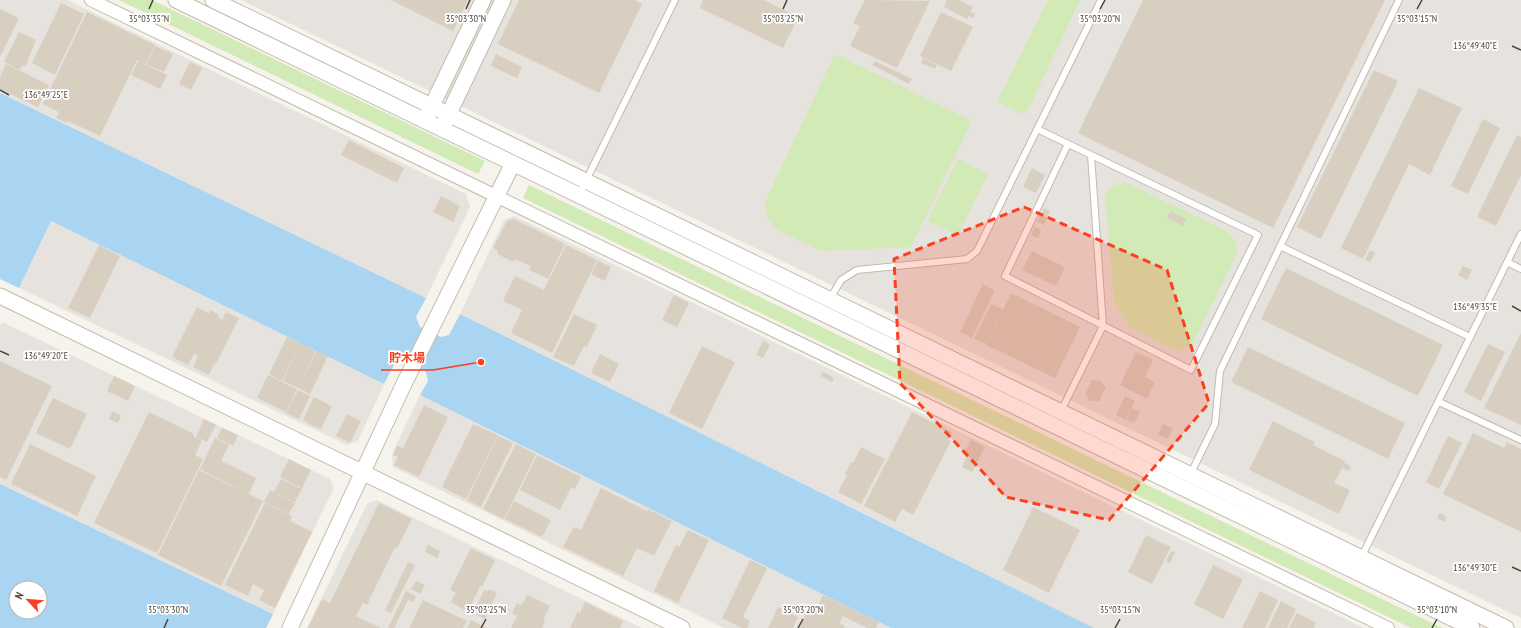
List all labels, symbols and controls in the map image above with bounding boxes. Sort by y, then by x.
text: 35°03'35"N [129,12,169,25]
text: 35°03'30"N [446,12,486,25]
text: 35°03'25"N [763,12,803,25]
text: 35°03'20"N [1080,12,1120,25]
text: 35°03'15"N [1397,12,1437,25]
text: 136°49'40"E [1453,39,1497,52]
text: 136°49'25"E [24,88,68,101]
text: 136°49'35"E [1453,300,1497,313]
callout: 貯木場 [381,346,433,370]
text: 136°49'20"E [24,349,68,362]
text: 貯木場 [389,350,425,365]
text: 136°49'30"E [1453,561,1497,574]
north arrow [8,580,48,620]
text: N [11,590,27,601]
text: 35°03'30"N [148,603,188,616]
text: 35°03'25"N [466,603,506,616]
text: 35°03'20"N [783,603,823,616]
text: 35°03'15"N [1100,603,1140,616]
text: 35°03'10"N [1417,603,1457,616]

